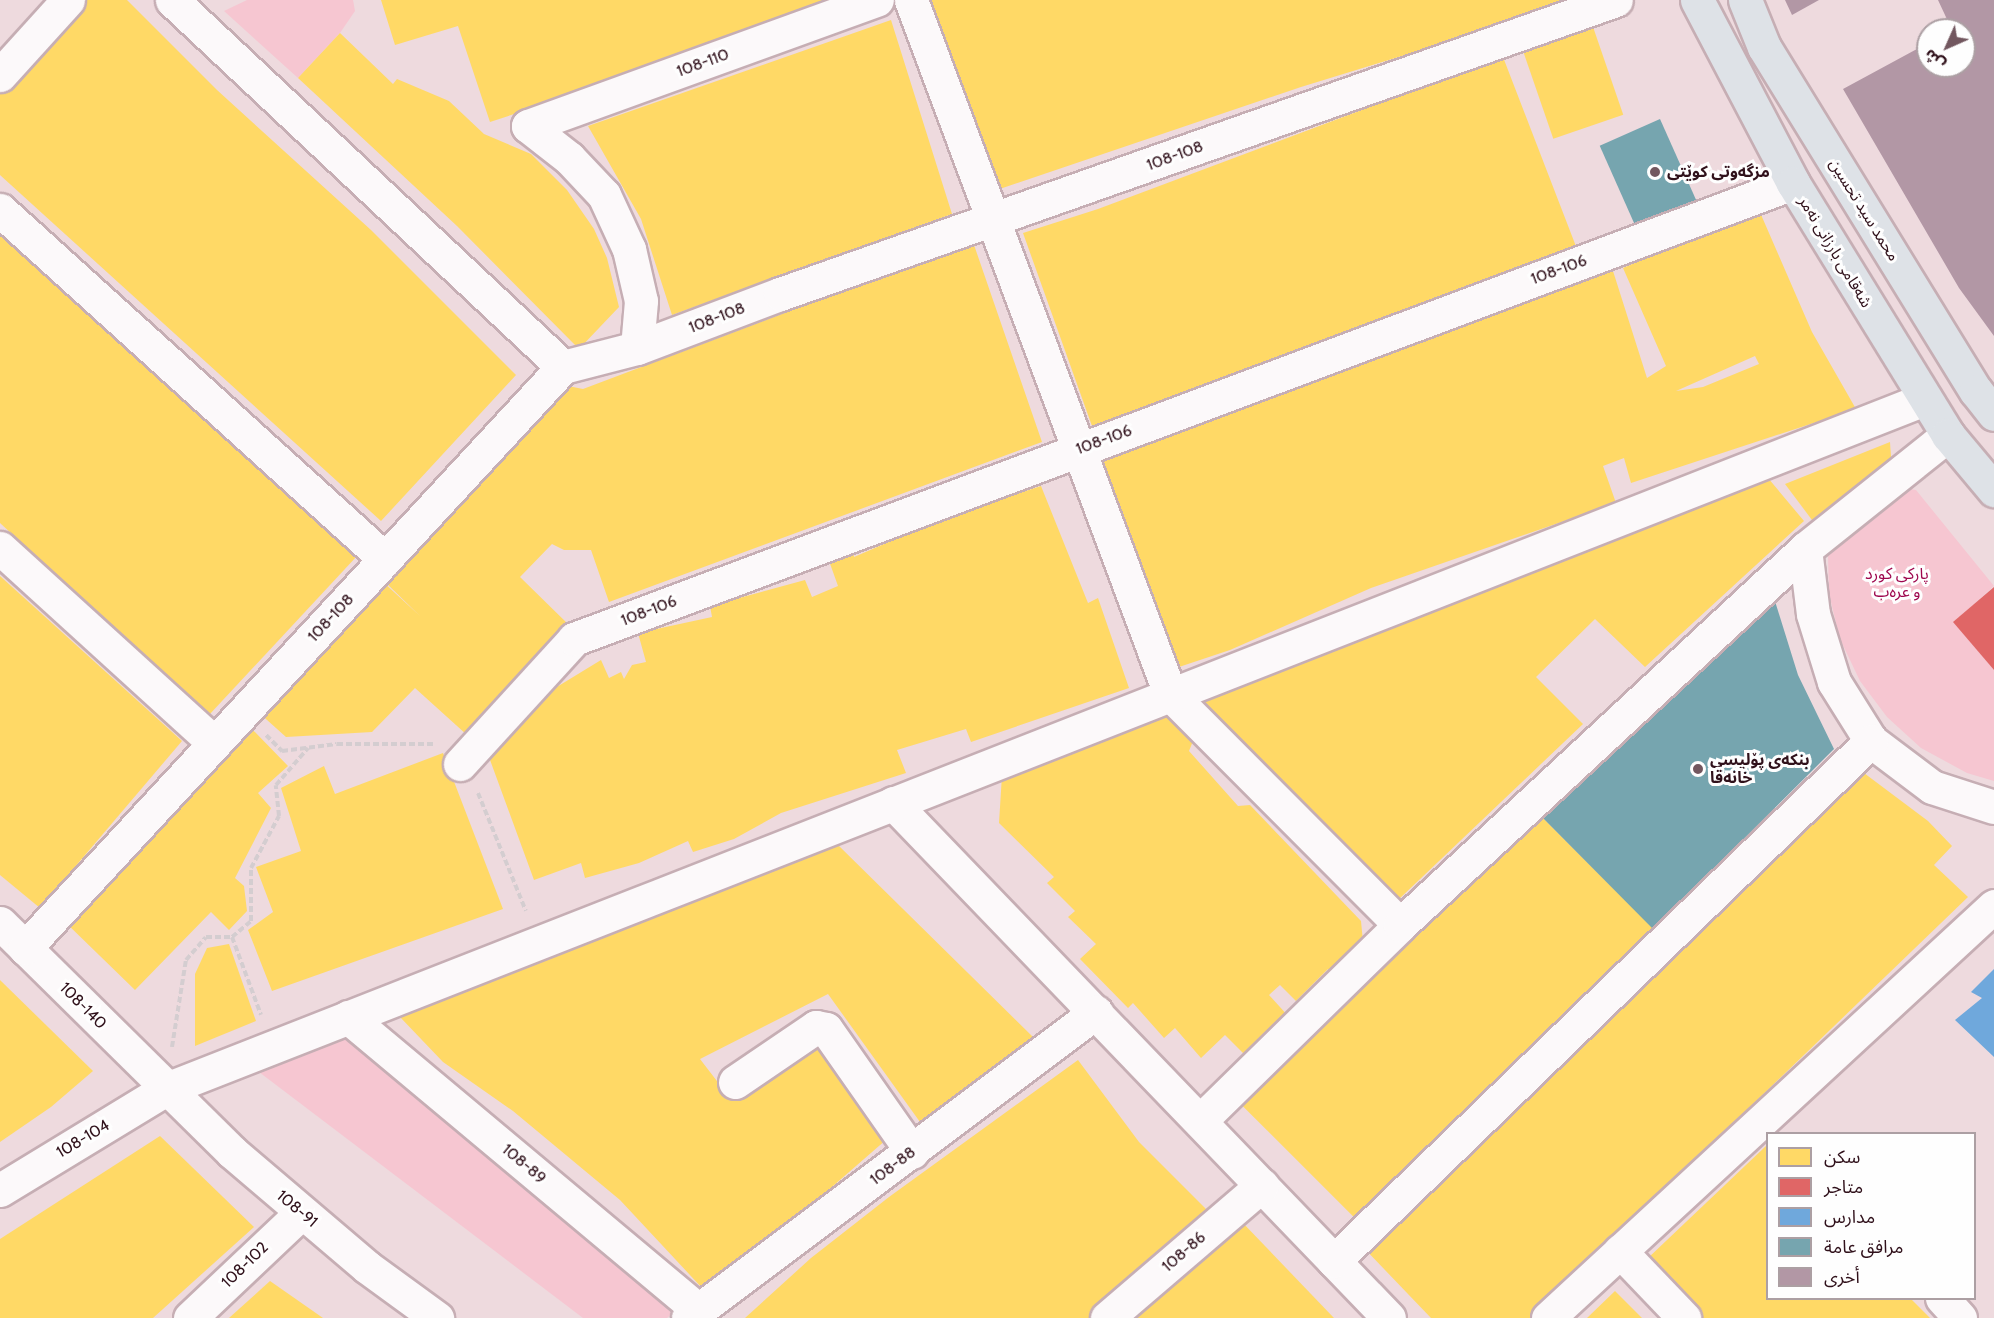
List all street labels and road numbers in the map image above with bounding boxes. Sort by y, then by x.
street label: 108-110 [674,45,732,81]
street label: 108-108 [1144,137,1206,175]
street label: محمد سید تحسین [1825,155,1903,265]
street label: شەقامی بارزانی نەمر [1794,193,1876,311]
street label: 108-106 [1528,251,1590,289]
street label: 108-108 [686,299,748,337]
street label: 108-106 [1073,421,1135,459]
street label: 108-108 [304,590,358,646]
street label: 108-106 [618,592,680,630]
street label: 108-140 [56,979,110,1033]
street label: 108-104 [53,1116,113,1162]
street label: 108-89 [498,1140,550,1188]
street label: 108-88 [866,1143,920,1189]
street label: 108-91 [273,1186,321,1232]
street label: 108-86 [1158,1228,1210,1276]
street label: 108-102 [218,1238,272,1292]

